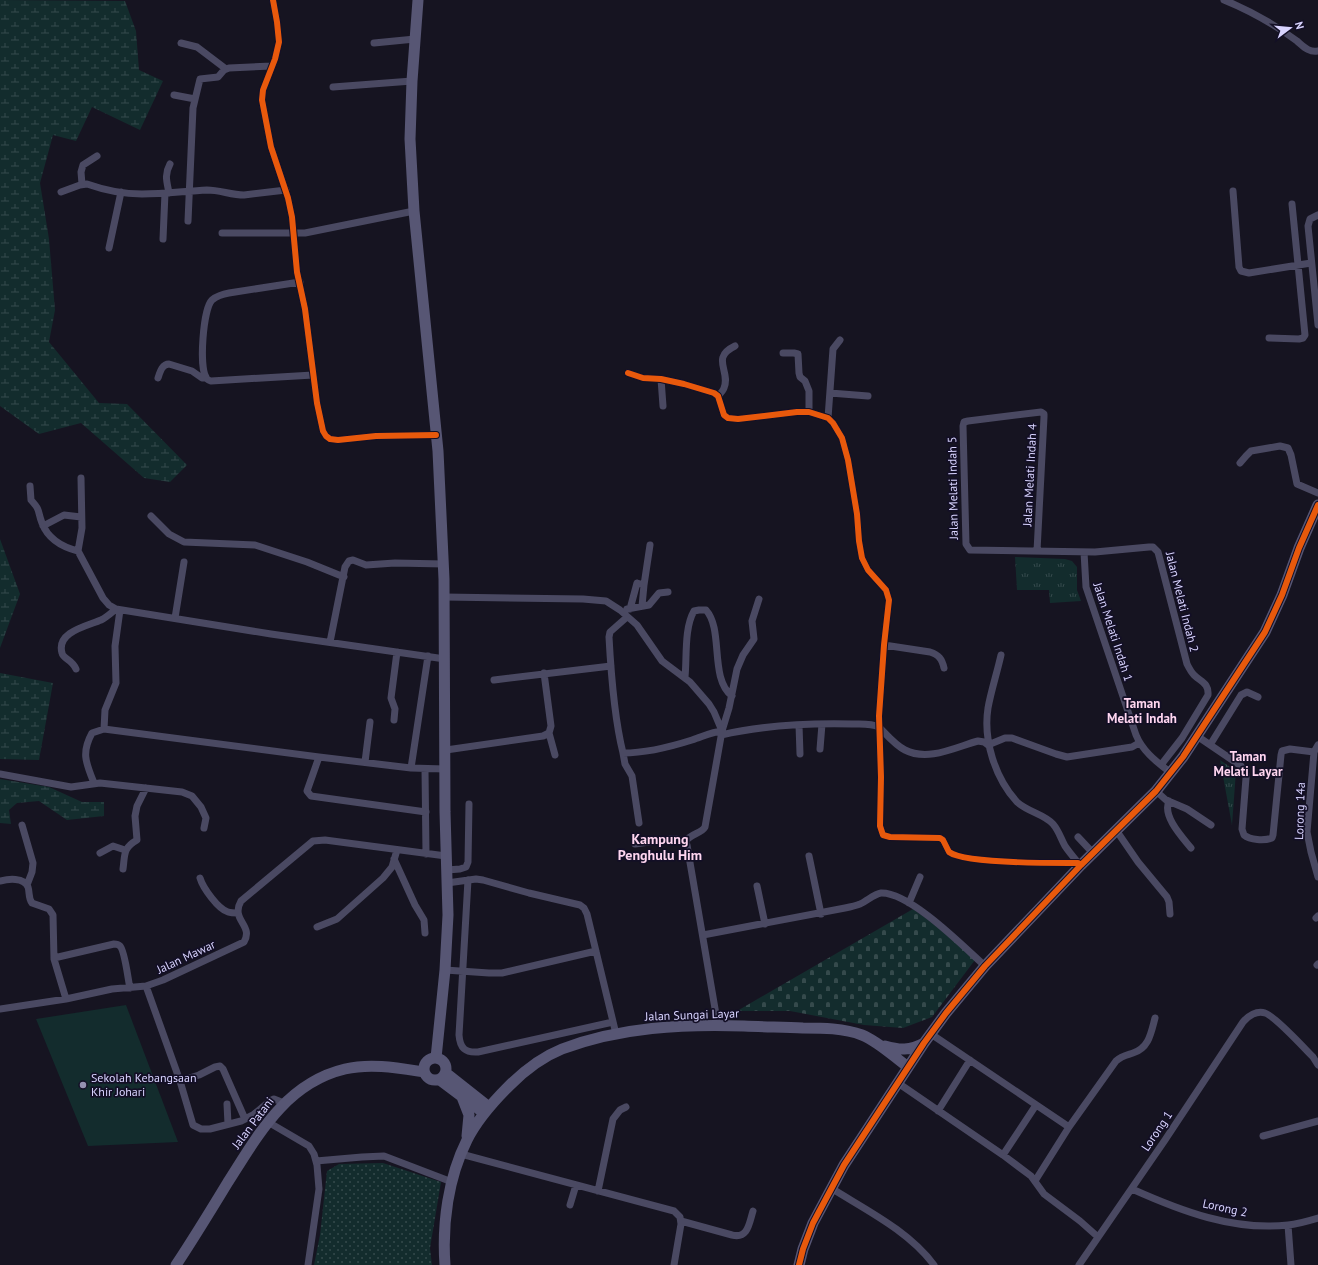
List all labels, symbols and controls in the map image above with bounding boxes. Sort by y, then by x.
north arrow [1270,8,1310,48]
text: N [1292,20,1307,31]
street label: Jalan Melati Indah 4 [1019,423,1040,528]
street label: Jalan Melati Indah 5 [944,436,961,541]
street label: Jalan Melati Indah 2 [1163,549,1202,654]
street label: Jalan Melati Indah 1 [1090,580,1137,683]
district label: Taman Melati Indah [1107,695,1177,727]
district label: Taman Melati Layar [1214,748,1283,780]
street label: Lorong 14a [1291,782,1308,840]
district label: Kampung Penghulu Him [618,830,702,864]
street label: Jalan Mawar [153,936,217,977]
street label: Jalan Sungai Layar [644,1005,739,1024]
place label: Sekolah Kebangsaan Khir Johari [91,1070,197,1099]
marker: Sekolah Kebangsaan Khir Johari [78,1080,88,1090]
street label: Jalan Patani [228,1094,277,1152]
street label: Lorong 1 [1138,1108,1175,1154]
street label: Lorong 2 [1201,1195,1249,1220]

